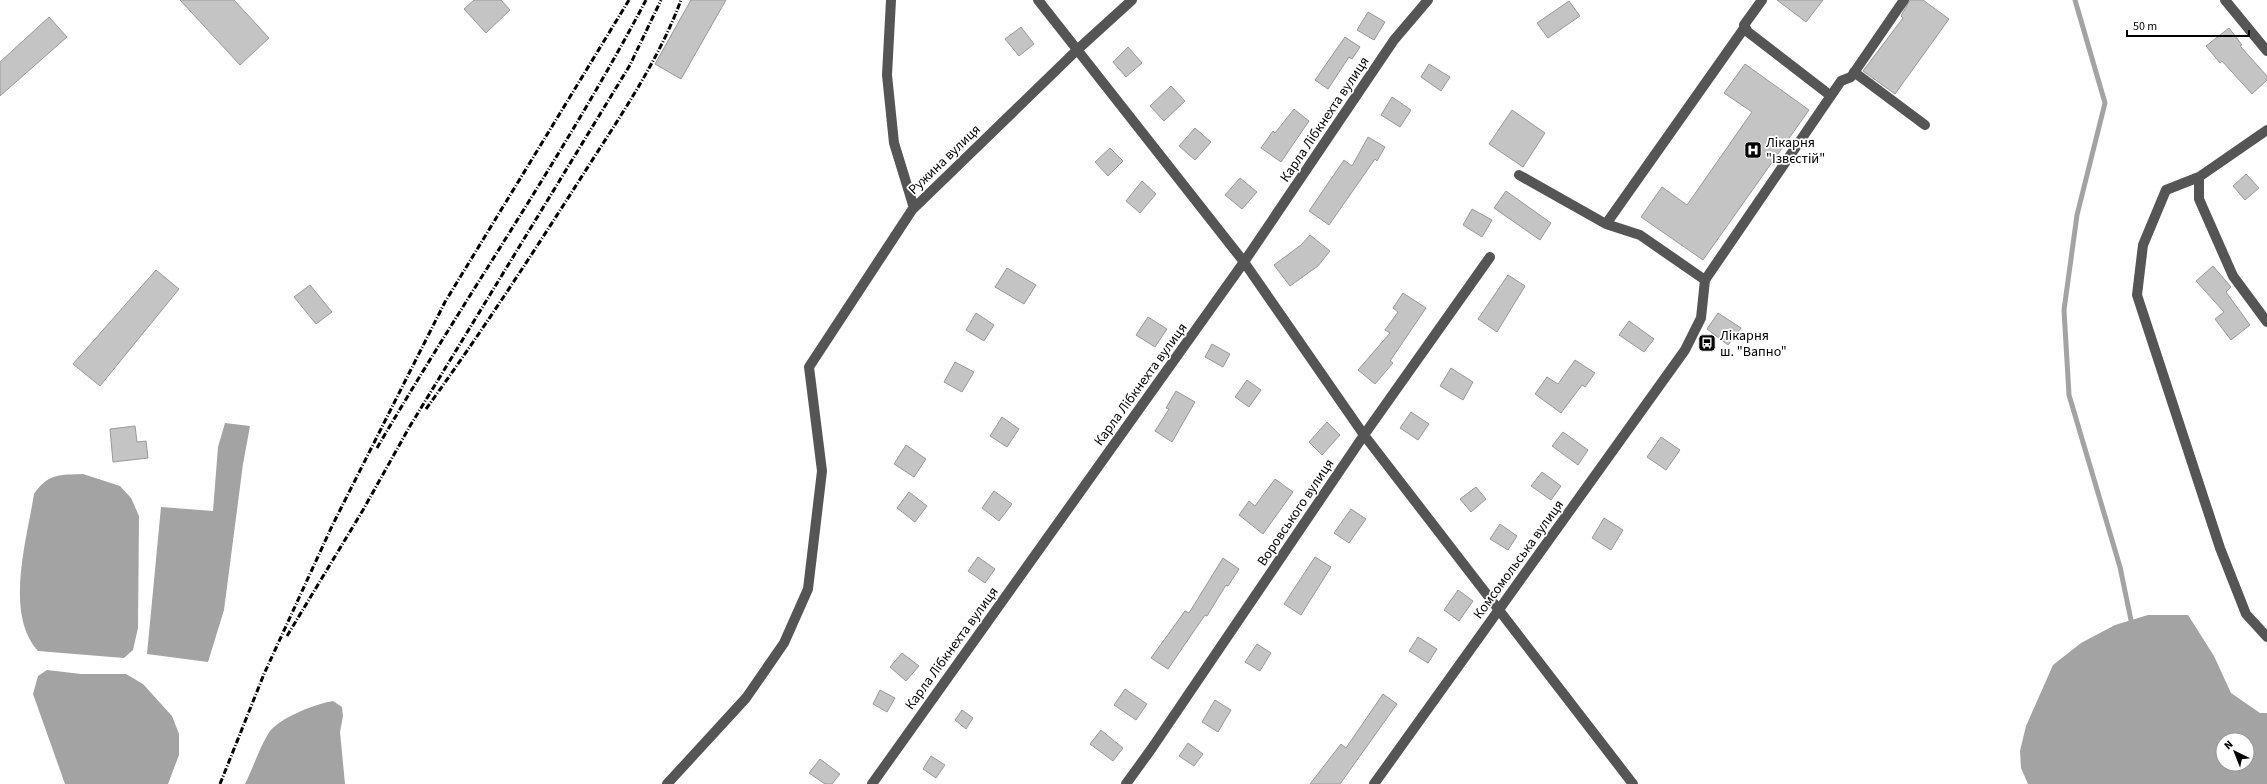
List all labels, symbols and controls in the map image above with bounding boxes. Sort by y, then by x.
scale bar [2127,12,2249,38]
text: 50 m [2133,18,2157,35]
street label: Карла Лібкнехта вулиця [1275,53,1374,186]
street label: Ружина вулиця [904,120,985,199]
place label: Лікарня "Ізвєстій" [1766,133,1825,169]
hospital icon: Лікарня "Ізвєстій" [1743,140,1763,160]
street label: Карла Лібкнехта вулиця [1089,319,1192,450]
place label: Лікарня ш. "Вапно" [1720,326,1787,362]
bus stop icon: Лікарня ш. "Вапно" [1697,333,1717,353]
street label: Воровського вулиця [1253,455,1339,570]
street label: Комсомольська вулиця [1469,496,1569,623]
street label: Карла Лібкнехта вулиця [900,583,1003,714]
north arrow [2215,732,2255,772]
text: N [2221,737,2236,753]

